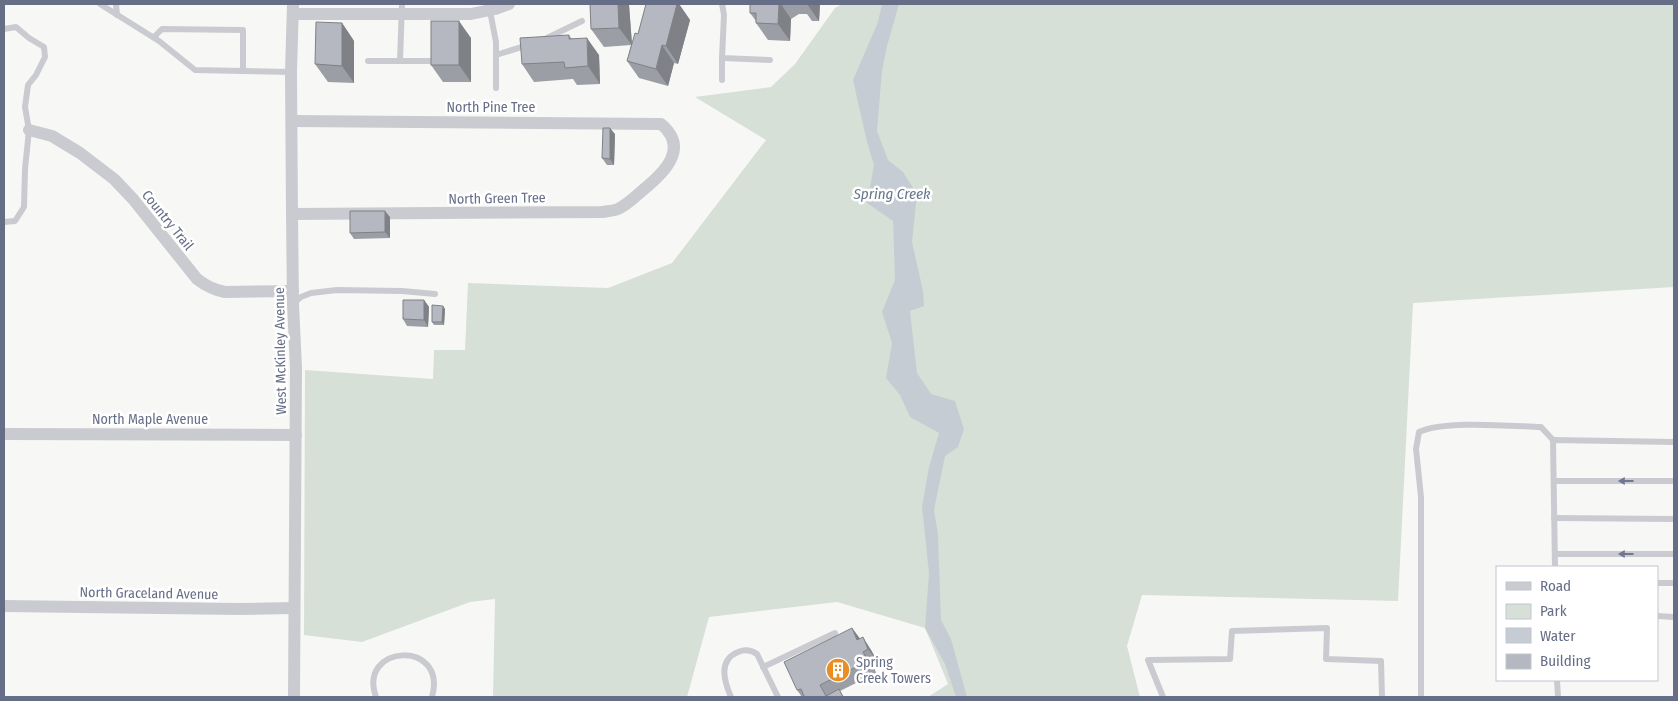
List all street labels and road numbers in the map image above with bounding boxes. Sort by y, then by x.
street label: North Pine Tree [447,99,535,116]
street label: Country Trail [138,187,197,254]
street label: North Green Tree [448,189,546,208]
street label: West McKinley Avenue [271,287,290,415]
street label: North Maple Avenue [92,411,208,428]
street label: North Graceland Avenue [80,584,219,603]

